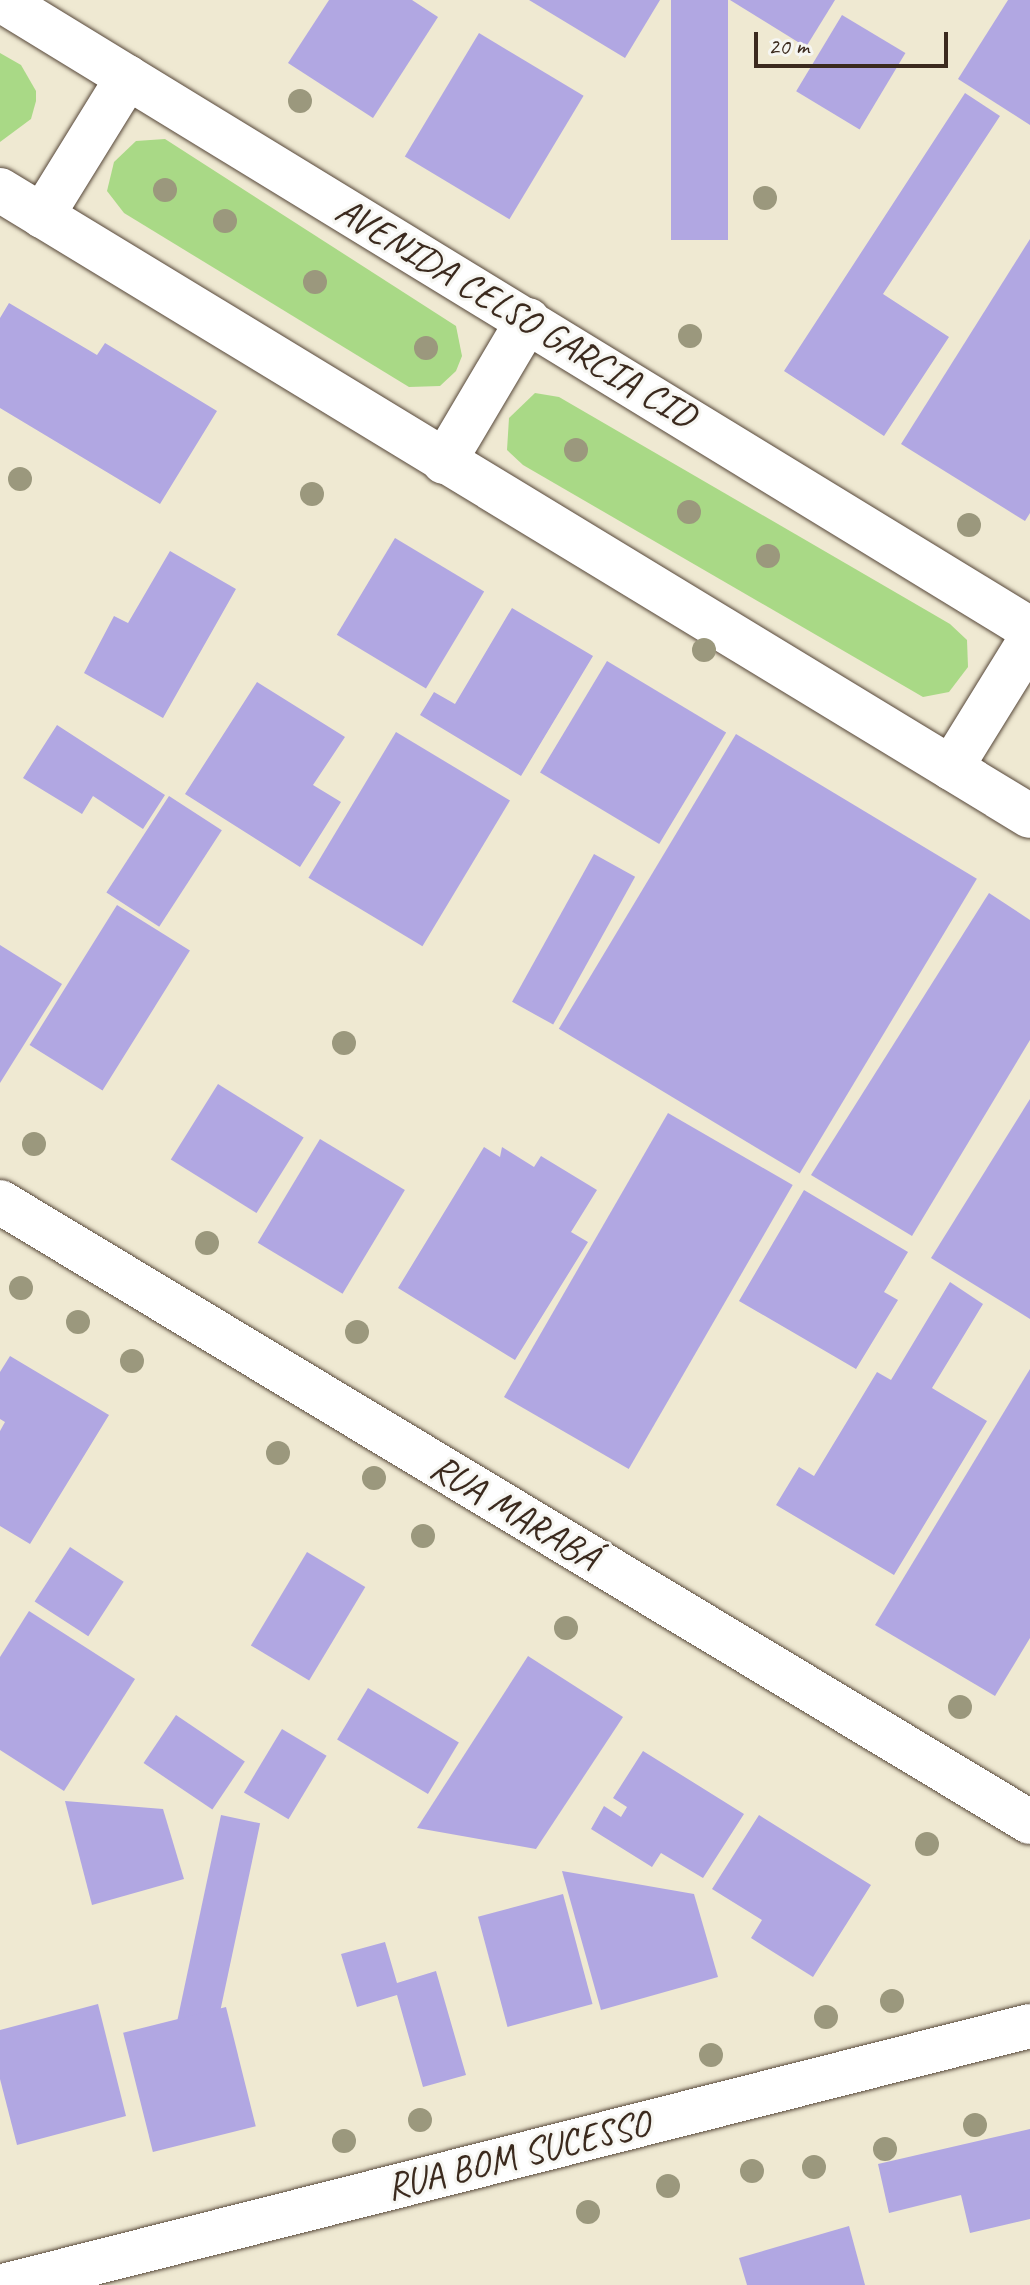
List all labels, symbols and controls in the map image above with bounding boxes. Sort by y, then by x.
scale bar [758,16,952,66]
text: 20 m [768,31,809,61]
street label: AVENIDA CELSO GARCIA CID [328,187,704,439]
street label: RUA MARABÁ [422,1444,608,1580]
street label: RUA BOM SUCESSO [381,2100,655,2210]

